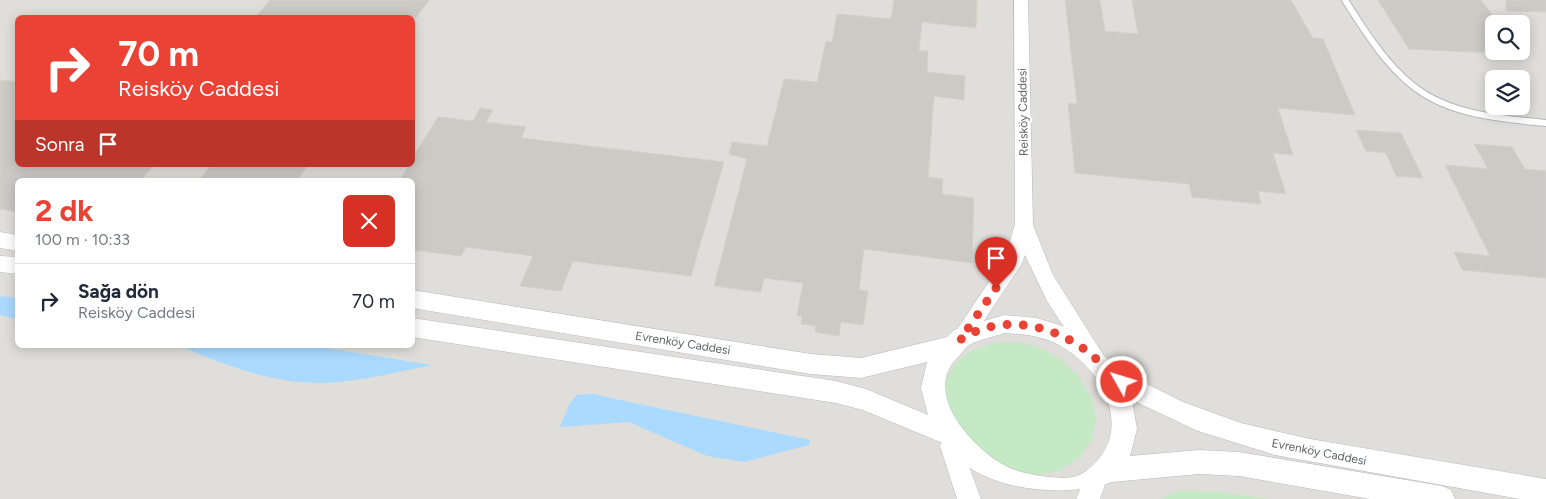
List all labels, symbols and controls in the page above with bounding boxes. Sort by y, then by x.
map controls [1485,15,1530,115]
button: search [1485,15,1530,60]
text: 70 m [118,33,199,75]
icon: right [35,35,100,100]
street label: Reisköy Caddesi [1015,68,1031,156]
button: layers [1485,70,1530,115]
text: Reisköy Caddesi [118,75,279,102]
icon: arrive [94,130,122,158]
text: Sonra [35,133,84,156]
text: 2 dk [35,192,94,229]
button: close [343,195,395,247]
text: 100 m · 10:33 [35,230,130,249]
pin [975,237,1017,288]
icon: arrive [982,244,1010,272]
text: Sağa dön [78,280,159,303]
icon: right [35,287,63,315]
text: 70 m [352,290,395,313]
text: Reisköy Caddesi [78,303,195,322]
street label: Evrenköy Caddesi [634,329,732,357]
position arrow [1095,355,1147,407]
street label: Evrenköy Caddesi [1270,436,1368,468]

